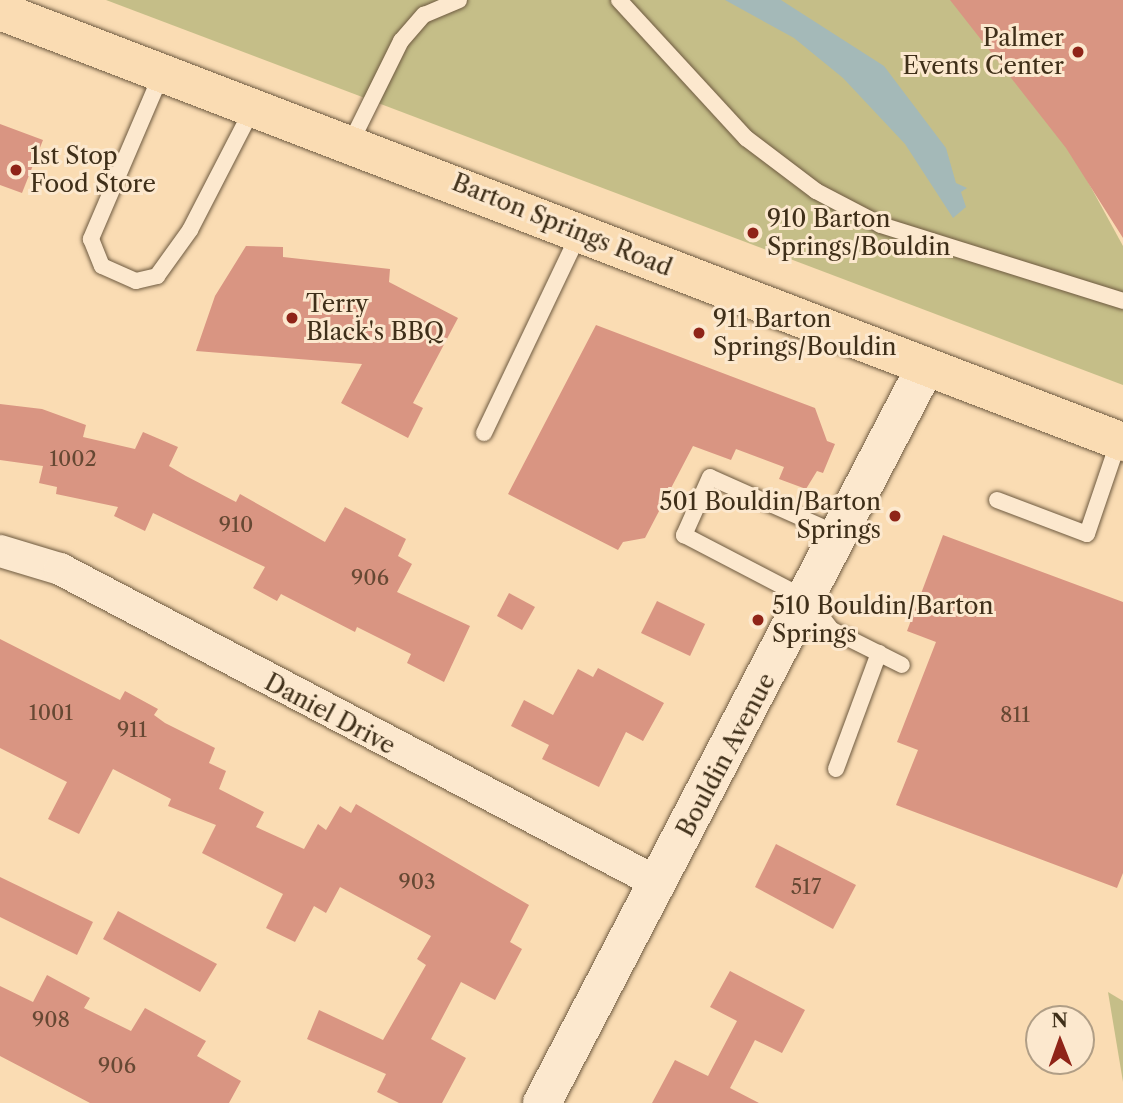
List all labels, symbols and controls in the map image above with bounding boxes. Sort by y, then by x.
place label: Palmer Events Center [902,24,1064,80]
marker: Palmer Events Center [1070,44,1086,60]
place label: 1st Stop Food Store [30,142,156,198]
marker: 1st Stop Food Store [8,162,24,178]
street label: Barton Springs Road [448,168,676,282]
place label: 910 Barton Springs/Bouldin [767,205,951,261]
marker: 910 Barton Springs/Bouldin [745,225,761,241]
place label: Terry Black's BBQ [306,290,444,346]
place label: 911 Barton Springs/Bouldin [713,305,897,361]
marker: Terry Black's BBQ [284,310,300,326]
marker: 911 Barton Springs/Bouldin [691,325,707,341]
house number: 1002 [49,446,97,472]
place label: 501 Bouldin/Barton Springs [660,488,881,544]
marker: 501 Bouldin/Barton Springs [887,508,903,524]
house number: 910 [219,512,253,538]
house number: 906 [351,565,389,591]
place label: 510 Bouldin/Barton Springs [772,592,993,648]
marker: 510 Bouldin/Barton Springs [750,612,766,628]
street label: Daniel Drive [260,668,400,760]
street label: Bouldin Avenue [671,668,781,842]
house number: 1001 [29,700,73,726]
house number: 811 [1000,702,1030,728]
house number: 911 [117,717,147,743]
house number: 903 [398,869,436,895]
house number: 517 [791,874,821,900]
north arrow [1025,1005,1095,1075]
house number: 908 [32,1007,70,1033]
text: N [1051,1009,1068,1032]
house number: 906 [98,1053,136,1079]

